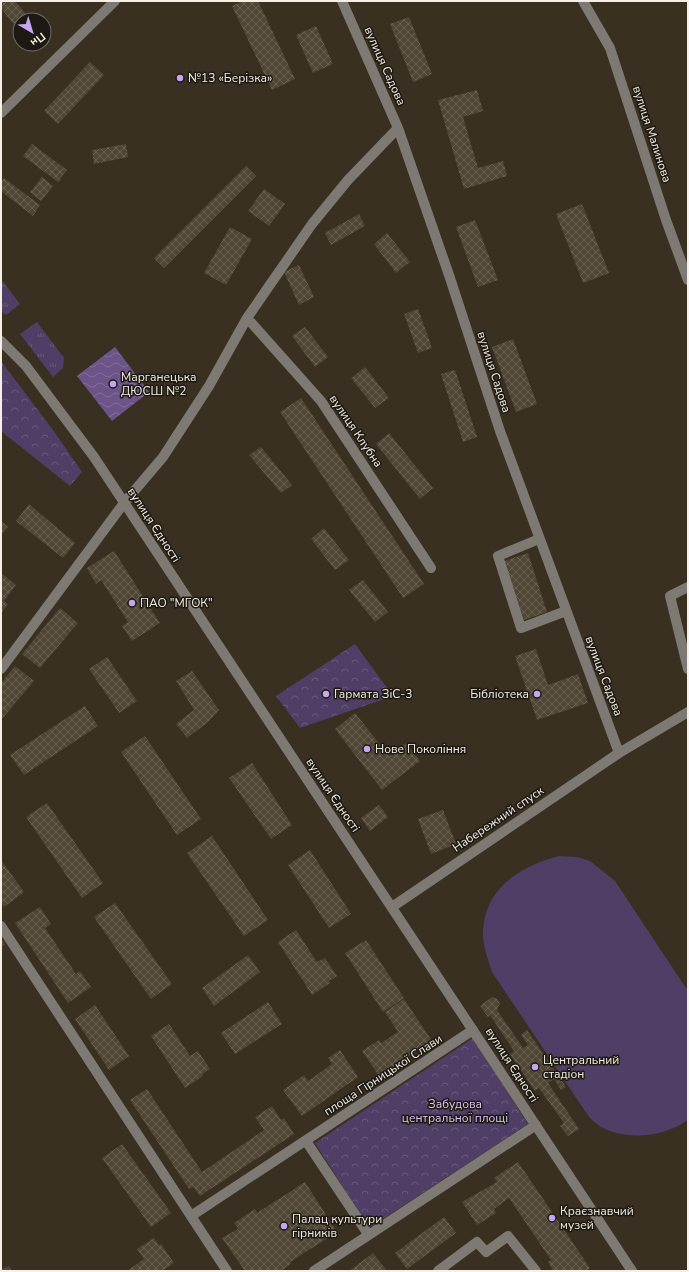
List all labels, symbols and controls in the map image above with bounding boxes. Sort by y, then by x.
north arrow [12,12,52,52]
street label: вулиця Садова [361,24,409,108]
text: Пн [27,29,48,50]
place label: №13 «Берізка» [188,70,272,86]
marker: №13 «Берізка» [175,73,185,83]
street label: вулиця Малинова [629,84,675,184]
street label: вулиця Садова [473,329,515,415]
place label: Марганецька ДЮСШ №2 [121,369,196,399]
marker: Марганецька ДЮСШ №2 [108,379,118,389]
street label: вулиця Клубна [326,392,386,470]
street label: вулиця Єдності [124,485,184,566]
place label: ПАО "МГОК" [140,595,213,611]
marker: ПАО "МГОК" [127,598,137,608]
street label: вулиця Садова [581,634,627,718]
place label: Гармата ЗіС-3 [334,686,412,702]
place label: Бібліотека [470,686,529,702]
marker: Гармата ЗіС-3 [321,689,331,699]
marker: Бібліотека [532,689,542,699]
place label: Нове Покоління [375,741,466,757]
marker: Нове Покоління [362,744,372,754]
street label: вулиця Єдності [302,755,364,835]
street label: Набережний спуск [449,782,547,856]
street label: вулиця Єдності [482,1025,542,1106]
street label: площа Гірницької Слави [321,1031,445,1119]
place label: Центральний стадіон [543,1052,619,1082]
marker: Центральний стадіон [530,1062,540,1072]
park label: Забудова центральної площі [402,1096,508,1126]
place label: Краєзнавчий музей [560,1203,634,1233]
place label: Палац культури гірників [292,1211,382,1241]
marker: Краєзнавчий музей [547,1213,557,1223]
marker: Палац культури гірників [279,1221,289,1231]

